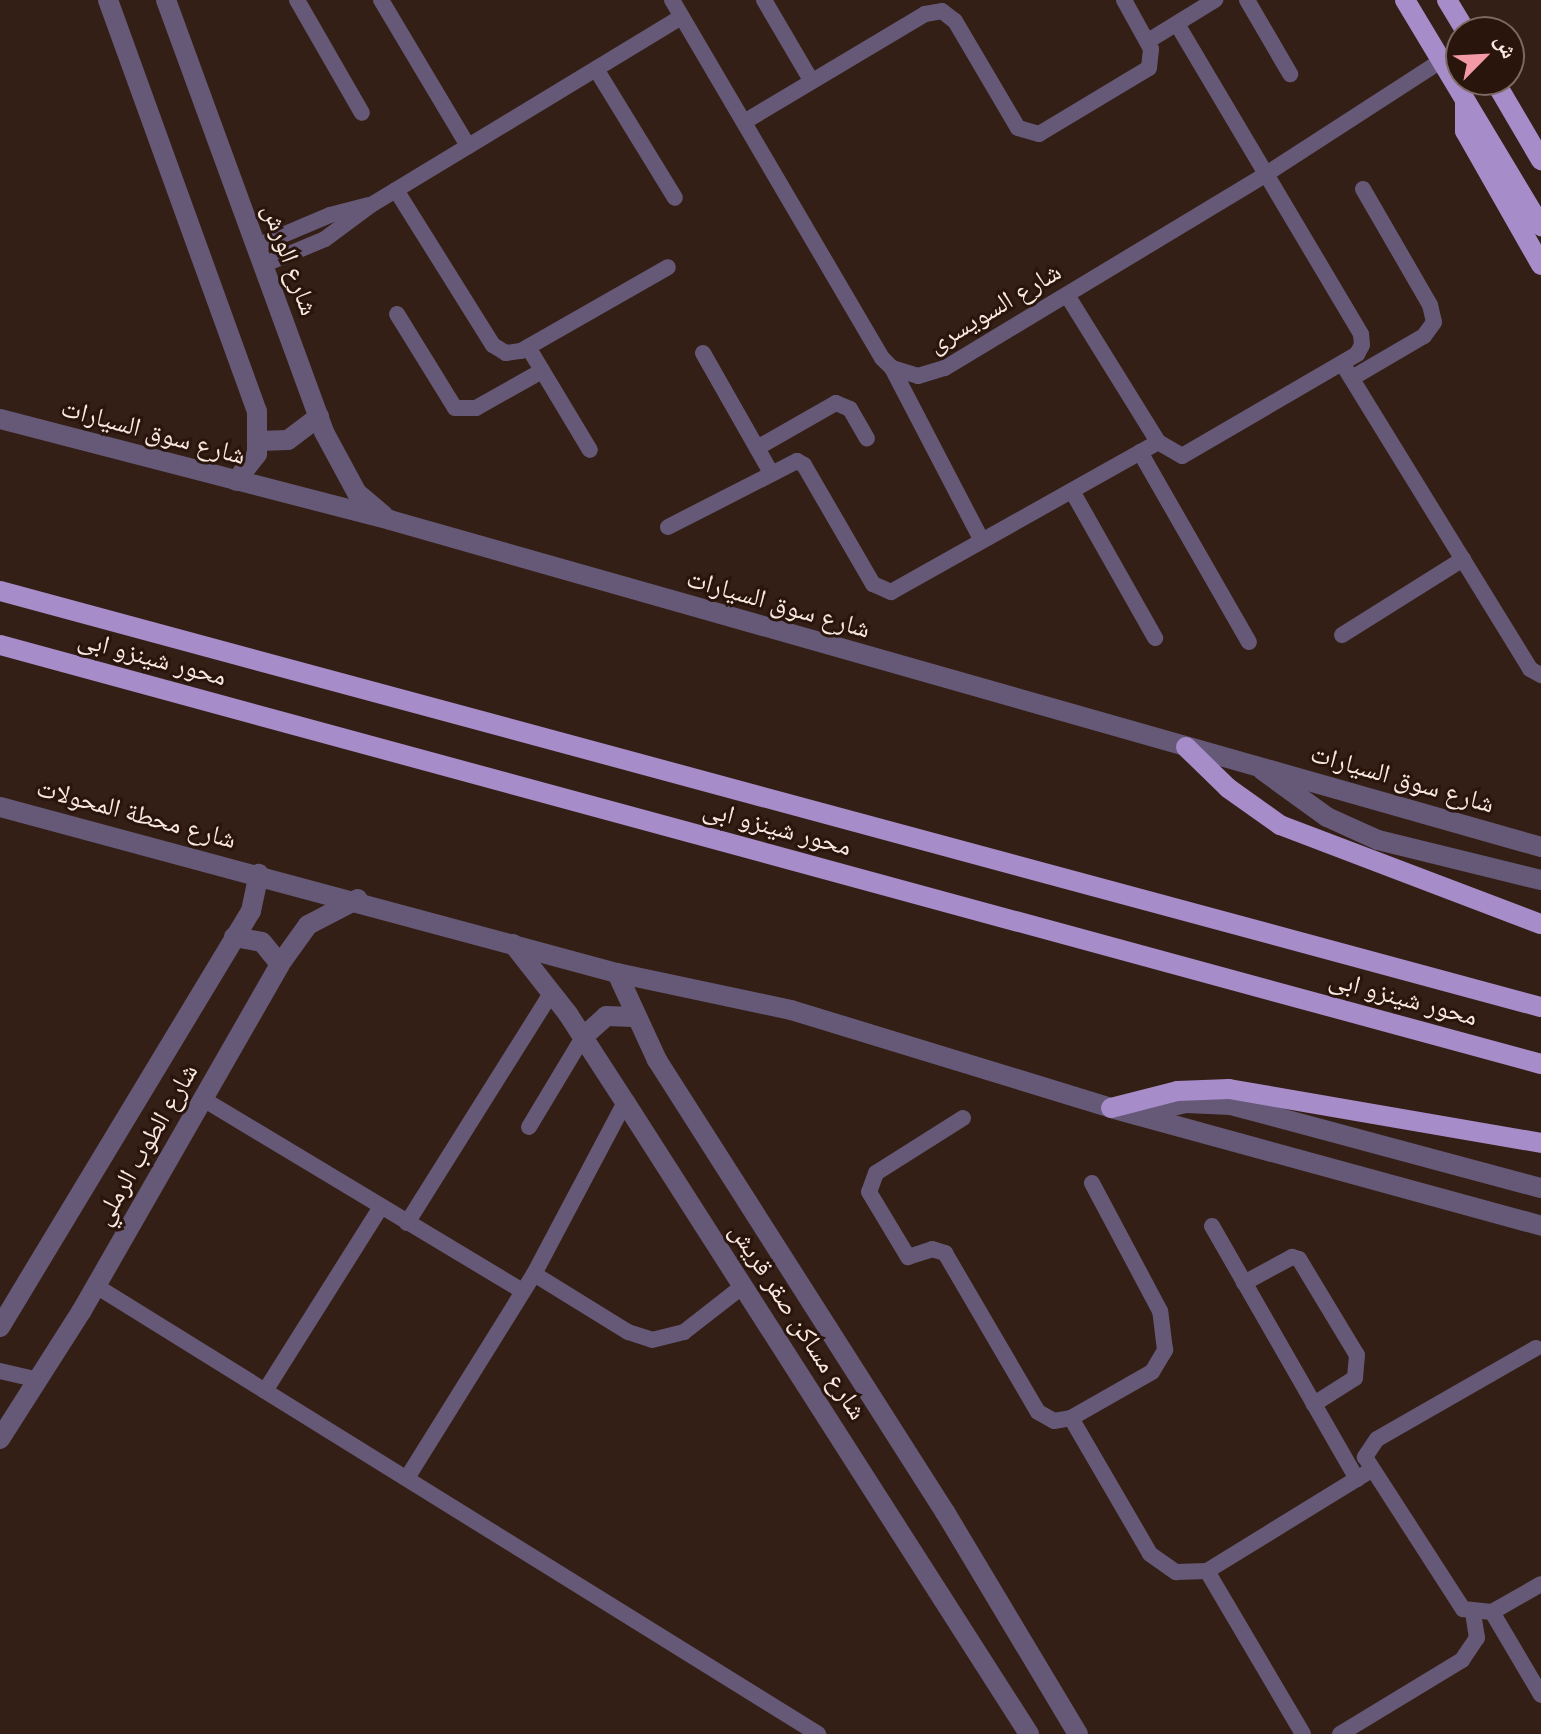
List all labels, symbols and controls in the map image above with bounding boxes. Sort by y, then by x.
north arrow [1445,16,1525,96]
text: ش [1486,29,1525,64]
street label: شارع الورش [254,200,324,320]
street label: شارع السويسرى [923,257,1067,361]
street label: شارع سوق السيارات [57,393,249,473]
street label: شارع سوق السيارات [683,564,873,646]
street label: محور شينزو ابى [74,624,230,694]
street label: شارع سوق السيارات [1307,739,1497,821]
street label: شارع محطة المحولات [33,773,239,857]
street label: محور شينزو ابى [699,794,855,864]
street label: محور شينزو ابى [1325,964,1481,1034]
street label: شارع الطوب الرملي [88,1059,206,1231]
street label: شارع مساكن صقر قريش [722,1218,872,1426]

